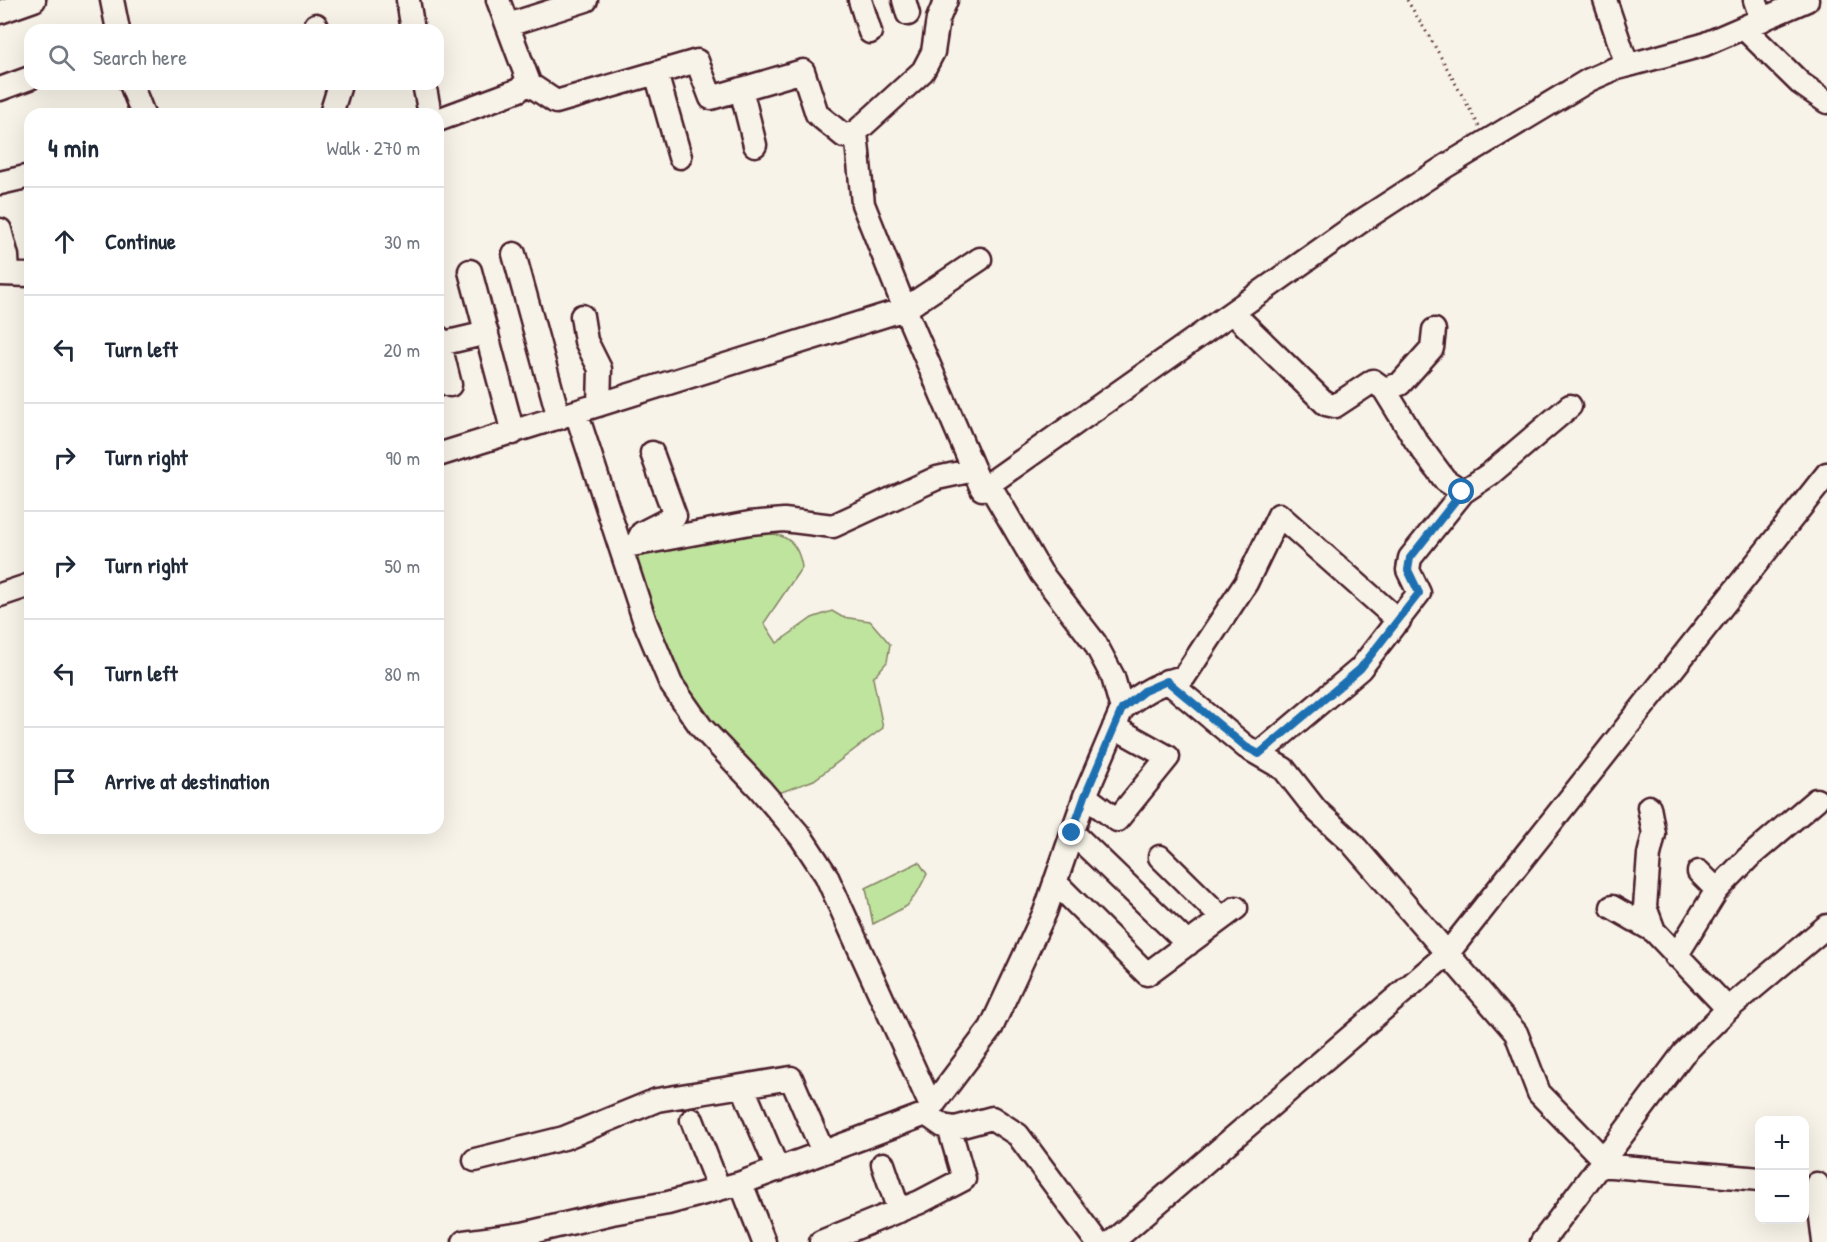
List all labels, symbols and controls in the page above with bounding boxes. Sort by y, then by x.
search box [24,24,444,90]
icon: search [45,41,78,74]
text: Search here [93,42,187,72]
text: 4 min [48,130,99,165]
text: Walk · 270 m [327,134,420,161]
icon: ahead [48,225,81,258]
text: Continue [105,226,176,256]
text: 30 m [384,228,420,255]
icon: left [48,333,81,366]
text: Turn left [105,334,178,364]
text: 20 m [383,336,420,363]
icon: right [48,441,81,474]
text: Turn right [105,442,188,472]
text: 90 m [386,444,420,471]
route start [1448,478,1474,504]
icon: right [48,549,81,582]
text: Turn right [105,550,188,580]
text: 50 m [384,552,420,579]
icon: left [48,657,81,690]
text: Turn left [105,658,178,688]
text: 80 m [384,660,420,687]
icon: arrive [48,765,81,798]
text: Arrive at destination [105,766,270,796]
route end [1058,819,1084,845]
map controls [1755,1116,1809,1224]
button: + [1755,1116,1809,1170]
button: − [1755,1170,1809,1224]

